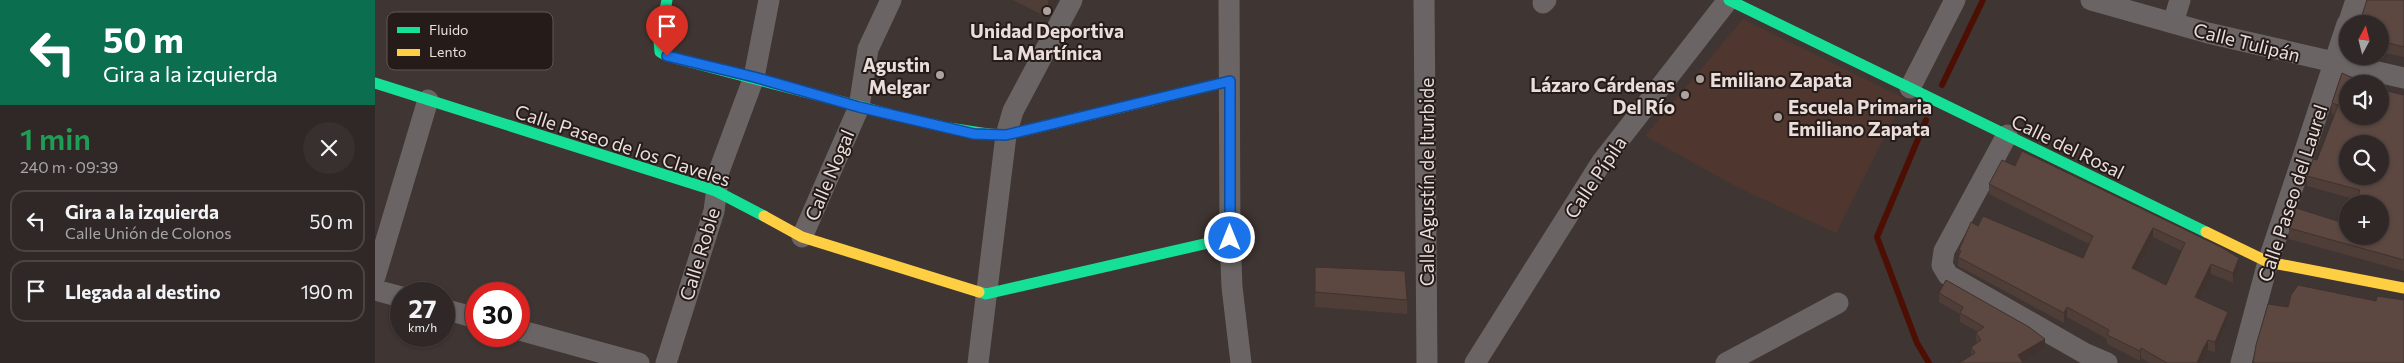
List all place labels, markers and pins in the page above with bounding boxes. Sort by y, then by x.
pin [646,5,688,56]
marker: Unidad Deportiva La Martínica [1041,5,1053,17]
place label: Unidad Deportiva La Martínica [970,19,1124,64]
place label: Agustin Melgar [863,53,930,98]
place label: Emiliano Zapata [1710,68,1852,91]
marker: Agustin Melgar [934,69,946,81]
place label: Lázaro Cárdenas Del Río [1530,73,1675,118]
marker: Emiliano Zapata [1694,73,1706,85]
marker: Lázaro Cárdenas Del Río [1679,89,1691,101]
place label: Escuela Primaria Emiliano Zapata [1788,95,1932,140]
marker: Escuela Primaria Emiliano Zapata [1772,111,1784,123]

